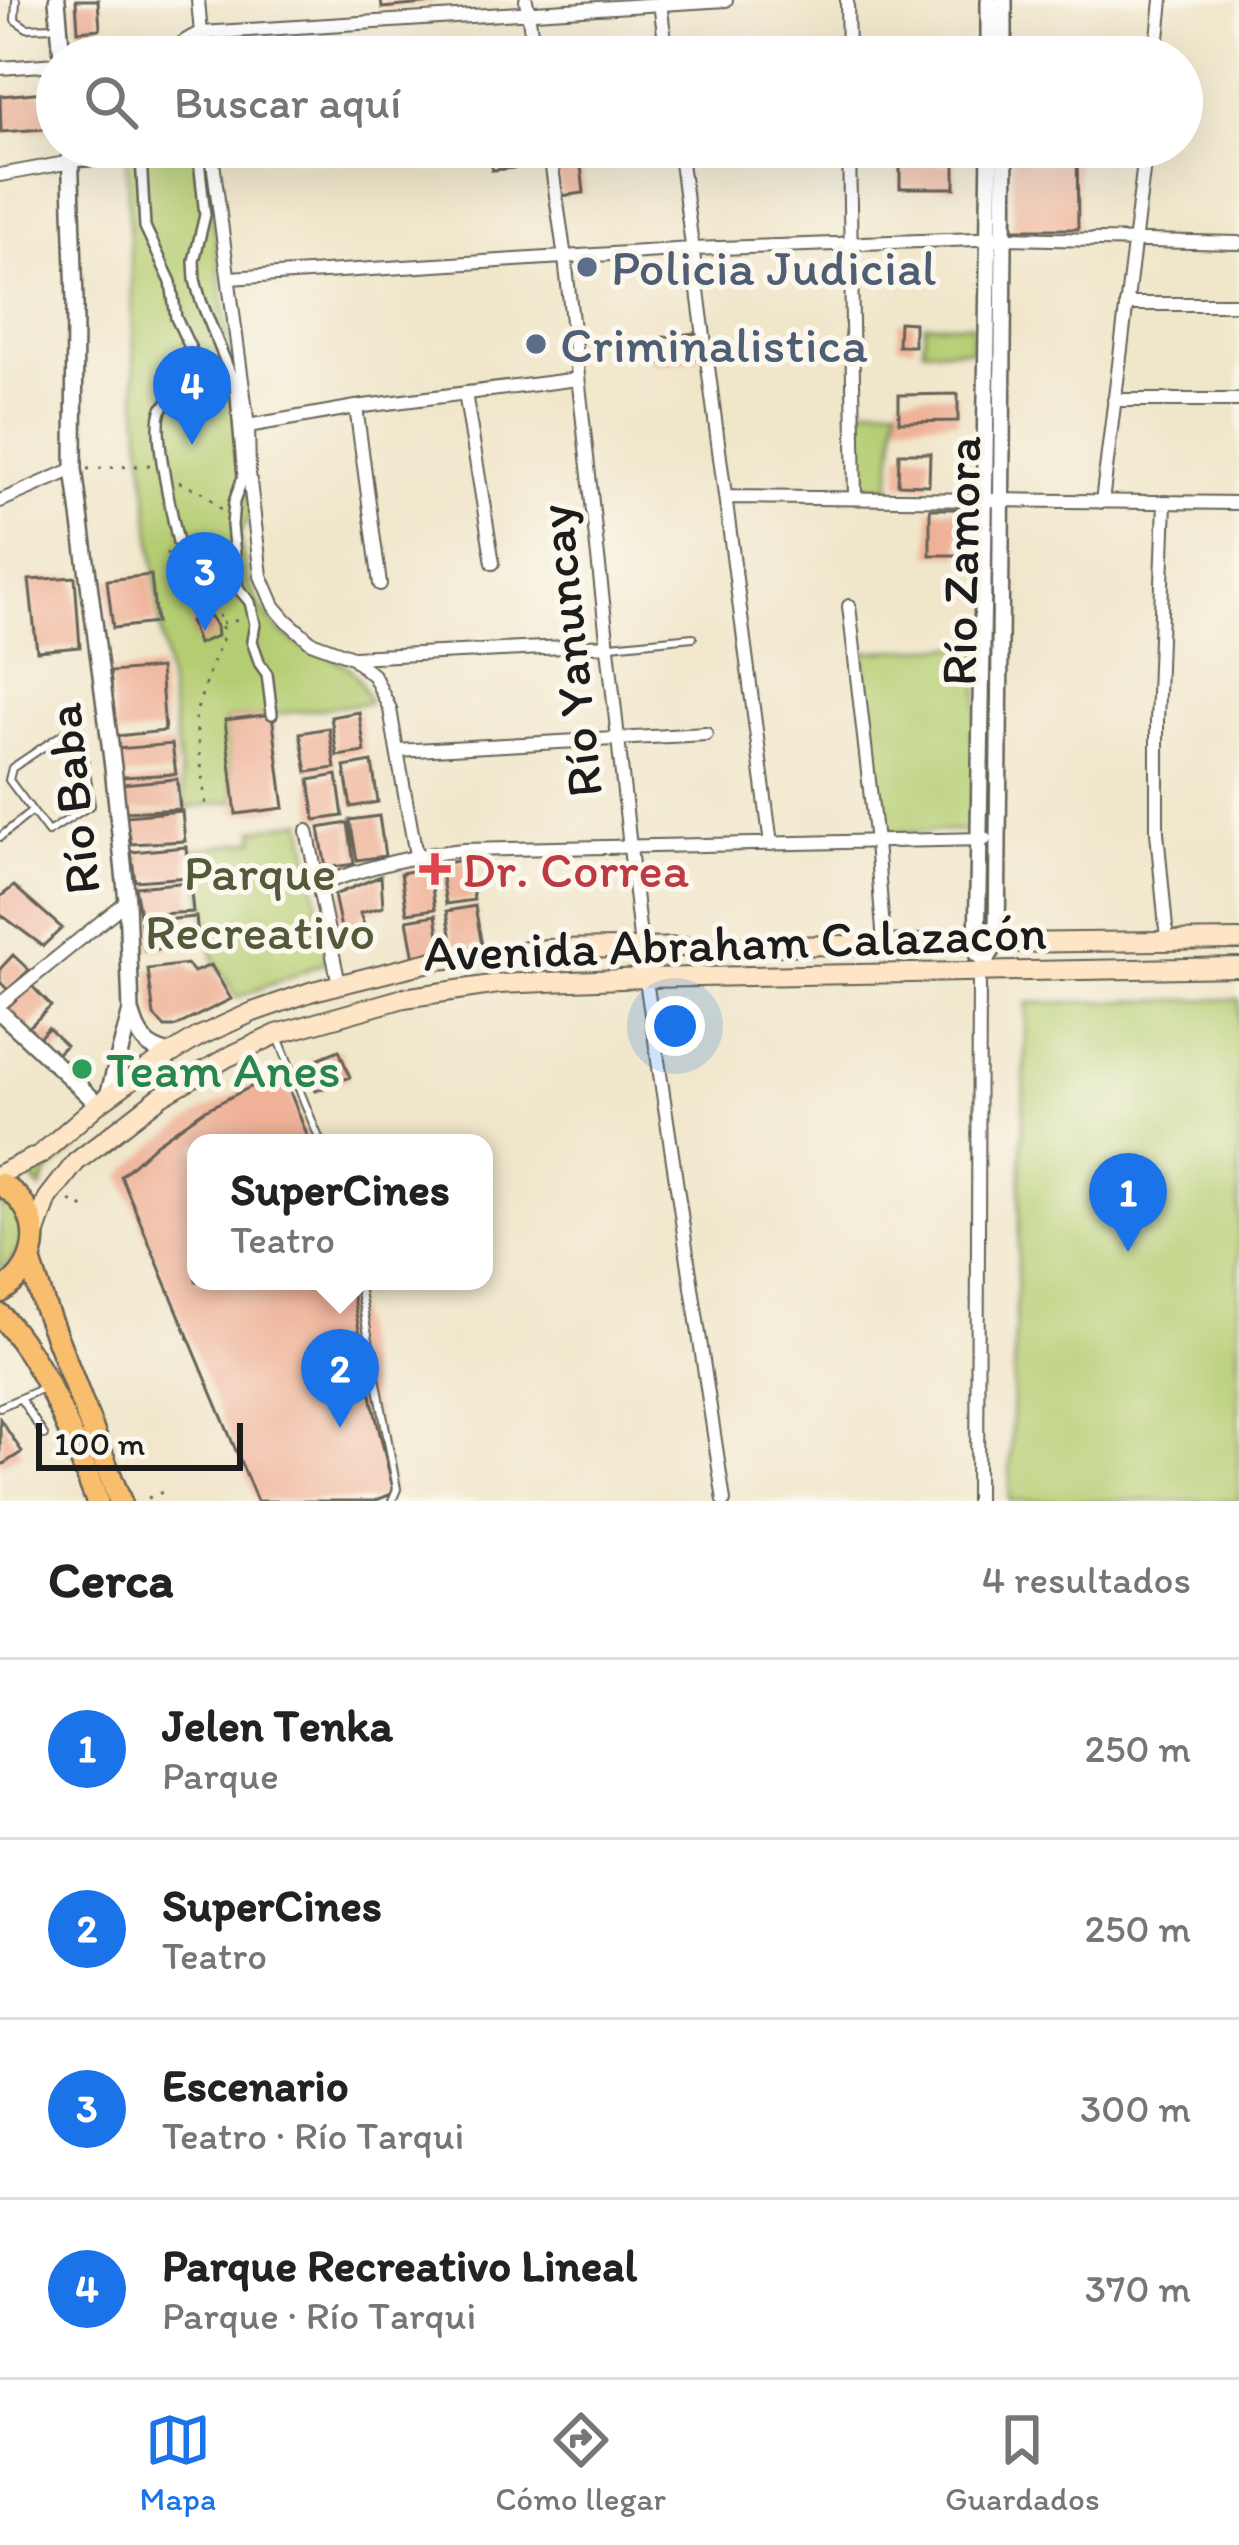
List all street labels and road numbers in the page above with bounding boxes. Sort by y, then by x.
street label: Río Zamora [928,435,993,687]
street label: Río Yanuncay [524,502,615,800]
street label: Río Baba [32,700,113,897]
street label: Avenida Abraham Calazacón [422,901,1048,984]

